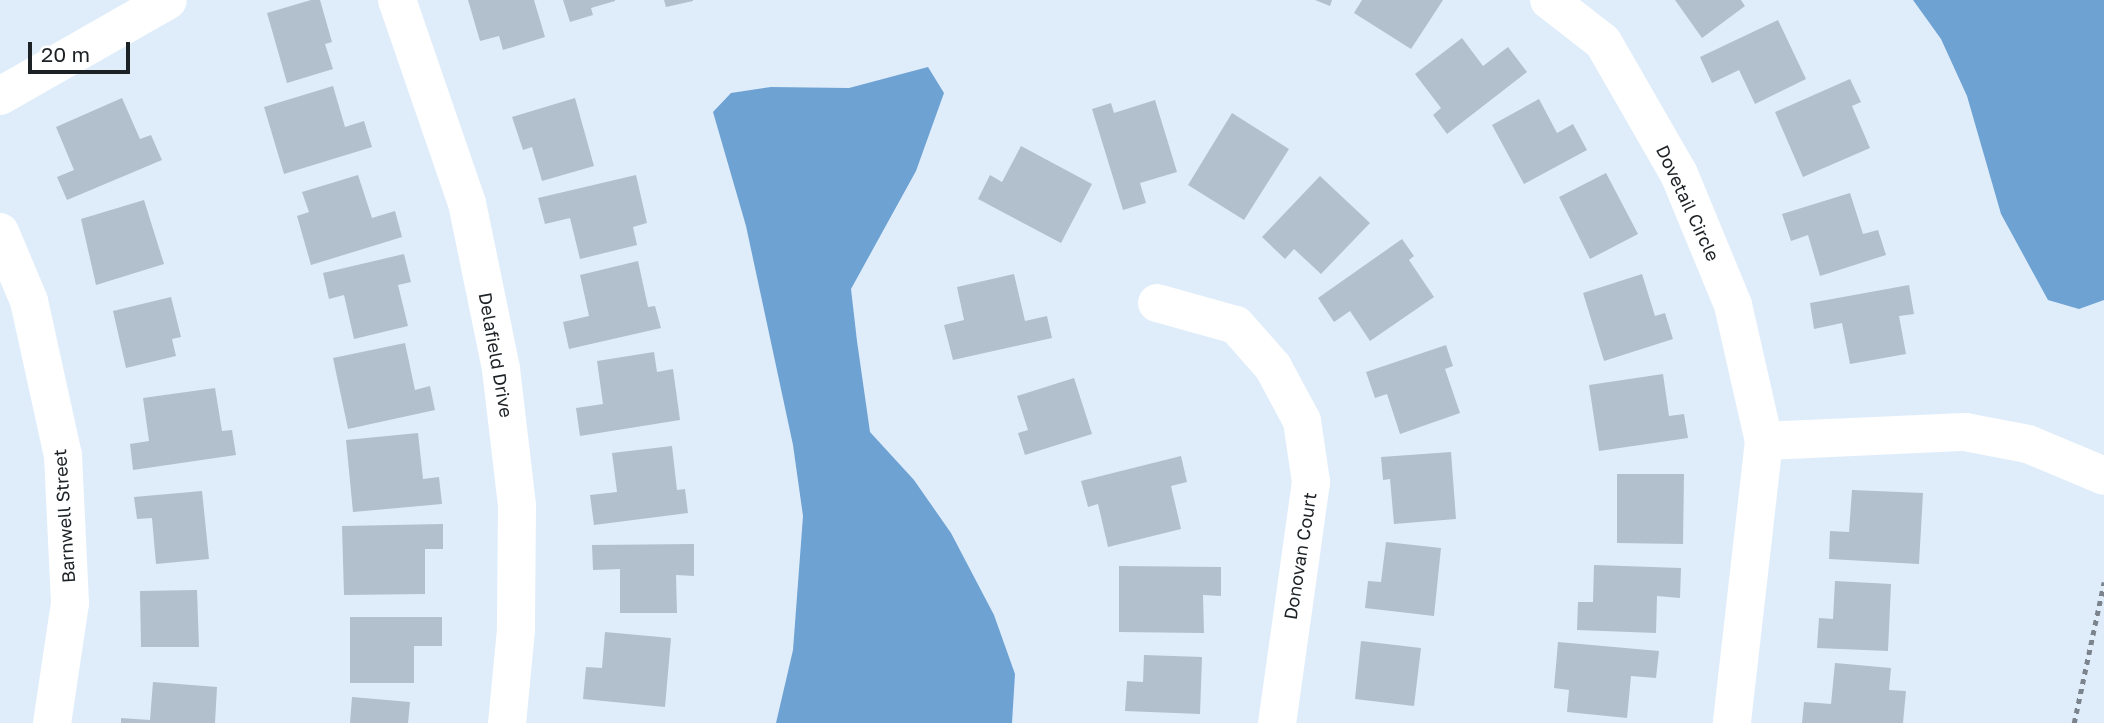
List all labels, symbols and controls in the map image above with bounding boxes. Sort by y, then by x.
scale bar [32,28,133,72]
text: 20 m [41,41,90,67]
street label: Dovetail Circle [1652,142,1724,264]
street label: Delafield Drive [474,291,518,419]
street label: Barnwell Street [49,448,79,584]
street label: Donovan Court [1279,491,1321,621]

